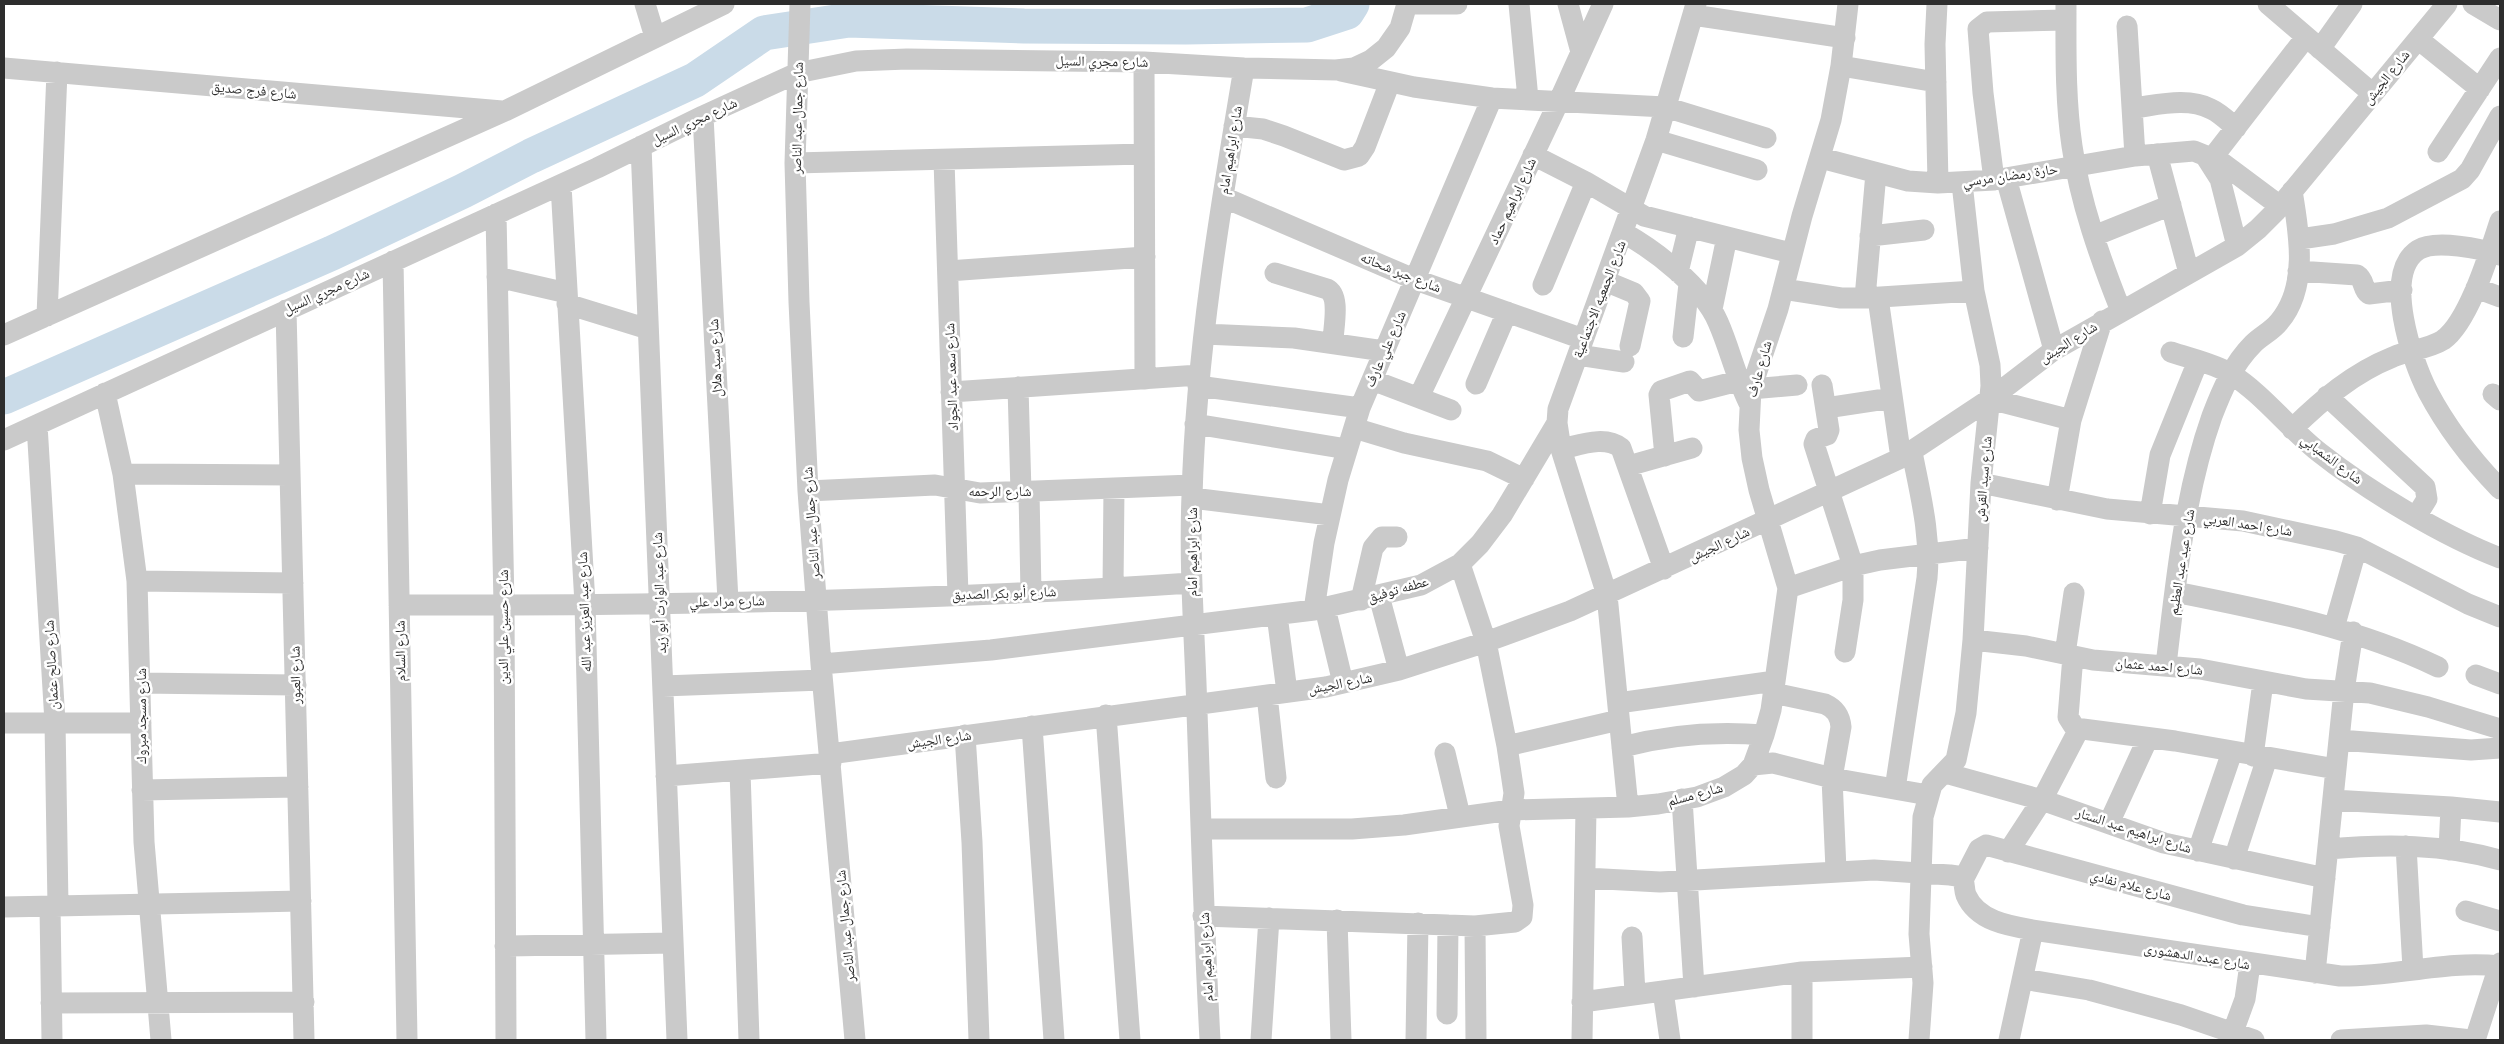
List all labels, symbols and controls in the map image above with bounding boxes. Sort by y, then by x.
street label: شارع الجيش [2359,47,2414,109]
street label: شارع مجري السيل [1055,52,1148,73]
street label: شارع جمال عبد الناصر [788,62,808,175]
street label: شارع فرج صديق [210,78,297,104]
street label: شارع مجري السيل [649,94,741,151]
street label: شارع ابراهيم امام [1215,105,1247,196]
street label: شارع ابراهيم حماد [1485,155,1541,248]
street label: حارة رمضان مرسي [1961,160,2059,193]
street label: شارع الجمعيه الاجتماعية [1569,238,1631,361]
street label: شارع جبر شحاته [1358,249,1444,297]
street label: شارع مجري السيل [280,265,373,320]
street label: شارع علي عارف [1361,308,1412,391]
street label: شارع سيد هلال [705,318,727,398]
street label: شارع الجيش [2036,318,2101,368]
street label: شارع سعد عبد الجواد [941,323,963,431]
street label: شارع عارف [1743,339,1777,400]
street label: شارع الشمبابي [2296,431,2366,490]
street label: شارع سيد القرش [1971,435,1997,523]
street label: شارع جمال عبد الناصر [799,466,825,581]
street label: شارع الرحمه [968,483,1032,501]
street label: شارع ابراهيم امام [1184,507,1202,597]
street label: شارع عيد عبد العظيم [2165,508,2199,617]
street label: شارع احمد العربي [2202,509,2294,542]
street label: شارع الجيش [1686,523,1753,567]
street label: شارع عبد الوارث أبو زيد [649,532,671,654]
street label: شارع عبد العزيز عبد الله [574,551,596,673]
street label: شارع حسين علي الدين [495,570,515,684]
street label: عطفه توفيق [1366,573,1431,607]
street label: شارع أبو بكر الصديق [951,583,1057,605]
street label: شارع مراد علي [689,592,765,613]
street label: شارع صالح عثمان [41,619,63,710]
street label: شارع السلام [391,620,411,682]
street label: شارع العبور [286,646,306,705]
street label: شارع احمد عثمان [2114,654,2204,680]
street label: شارع مسجد مبروك [133,668,151,764]
street label: شارع الجيش [1307,669,1374,699]
street label: شارع الجيش [906,727,973,753]
street label: شارع مسلم [1666,779,1725,811]
street label: شارع ابراهيم عبد الستار [2073,803,2194,858]
street label: شارع علام نفادي [2088,866,2173,907]
street label: شارع جمال عبد الناصر [832,869,860,984]
street label: شارع ابراهيم امام [1196,912,1218,1002]
street label: شارع عبده الدهشورى [2142,940,2251,974]

